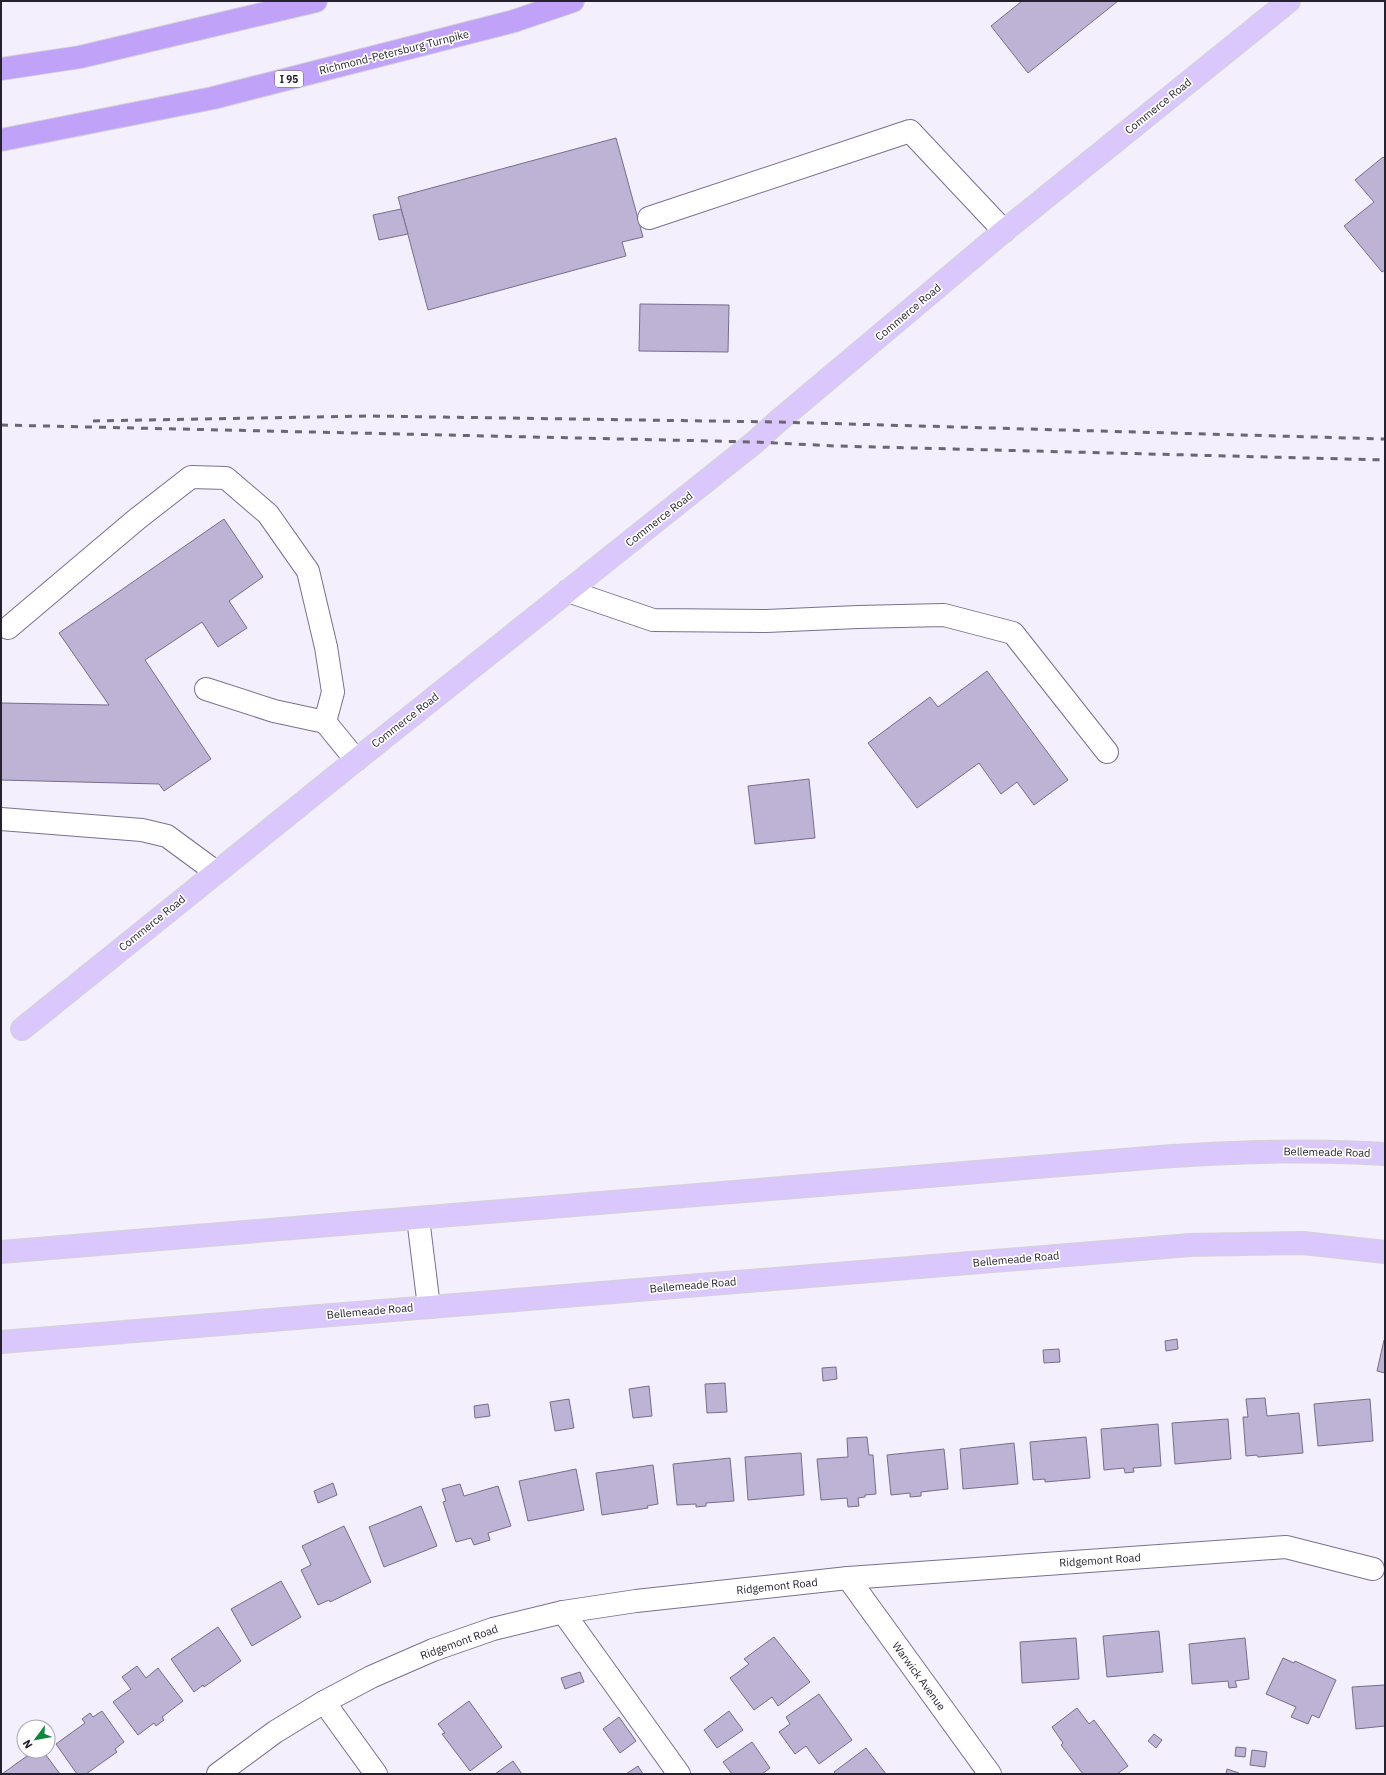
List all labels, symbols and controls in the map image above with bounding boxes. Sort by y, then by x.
street label: Richmond-Petersburg Turnpike [318,27,470,77]
road number: I 95 [275,71,303,87]
street label: Commerce Road [1122,75,1194,137]
street label: Commerce Road [872,280,944,344]
street label: Commerce Road [623,488,695,550]
street label: Commerce Road [369,689,441,751]
street label: Commerce Road [116,892,188,954]
street label: Bellemeade Road [1283,1144,1371,1160]
street label: Bellemeade Road [972,1248,1060,1270]
street label: Bellemeade Road [649,1274,737,1296]
street label: Bellemeade Road [326,1300,414,1322]
street label: Ridgemont Road [1059,1550,1141,1570]
street label: Ridgemont Road [736,1575,818,1597]
street label: Ridgemont Road [418,1621,500,1663]
street label: Warwick Avenue [889,1639,949,1713]
north arrow [16,1719,56,1759]
text: N [19,1737,36,1751]

